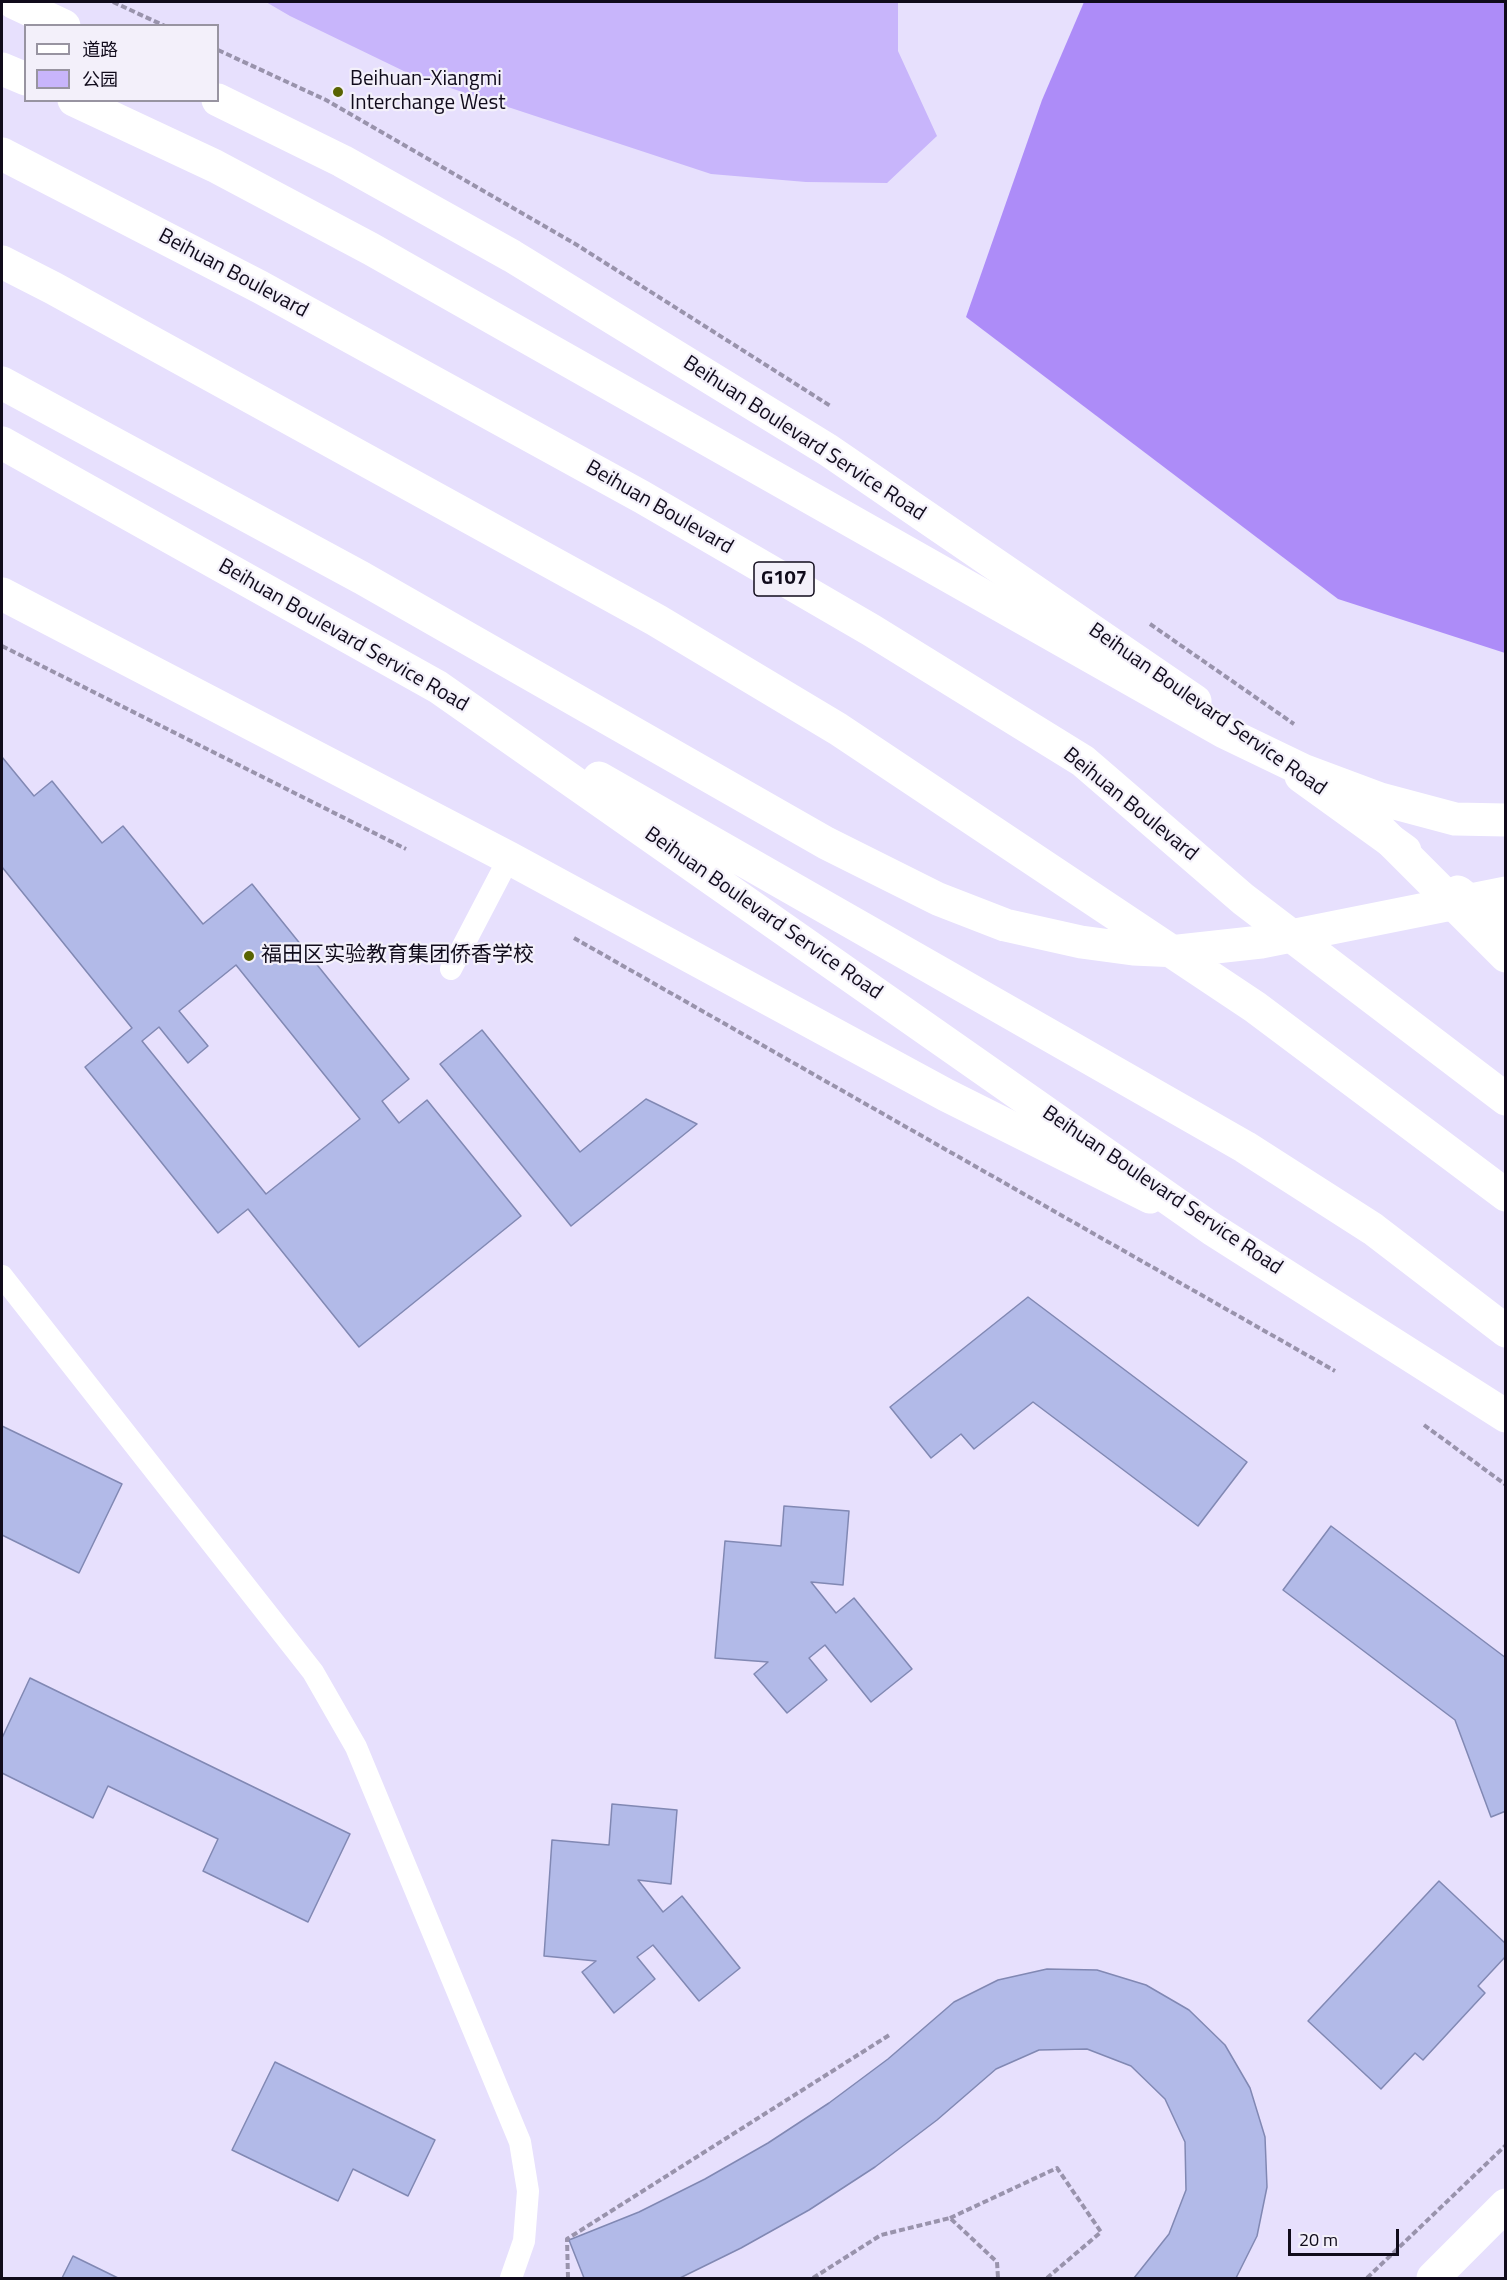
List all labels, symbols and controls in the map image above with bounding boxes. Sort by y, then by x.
legend [24,24,219,102]
text: 道路 [82,36,118,63]
text: 公园 [82,66,118,93]
place label: Beihuan-Xiangmi Interchange West [350,67,506,117]
marker: Beihuan-Xiangmi Interchange West [331,85,345,99]
street label: Beihuan Boulevard [154,224,312,324]
street label: Beihuan Boulevard Service Road [678,351,930,527]
street label: Beihuan Boulevard [581,456,737,560]
street label: Beihuan Boulevard Service Road [214,554,472,718]
road number: G107 [754,562,814,596]
street label: Beihuan Boulevard Service Road [1083,618,1331,802]
street label: Beihuan Boulevard [1058,743,1202,867]
street label: Beihuan Boulevard Service Road [639,822,887,1006]
place label: 福田区实验教育集团侨香学校 [261,943,534,969]
marker: 福田区实验教育集团侨香学校 [242,949,256,963]
street label: Beihuan Boulevard Service Road [1037,1101,1287,1281]
scale bar [1291,2217,1402,2255]
text: 20 m [1299,2226,1338,2253]

